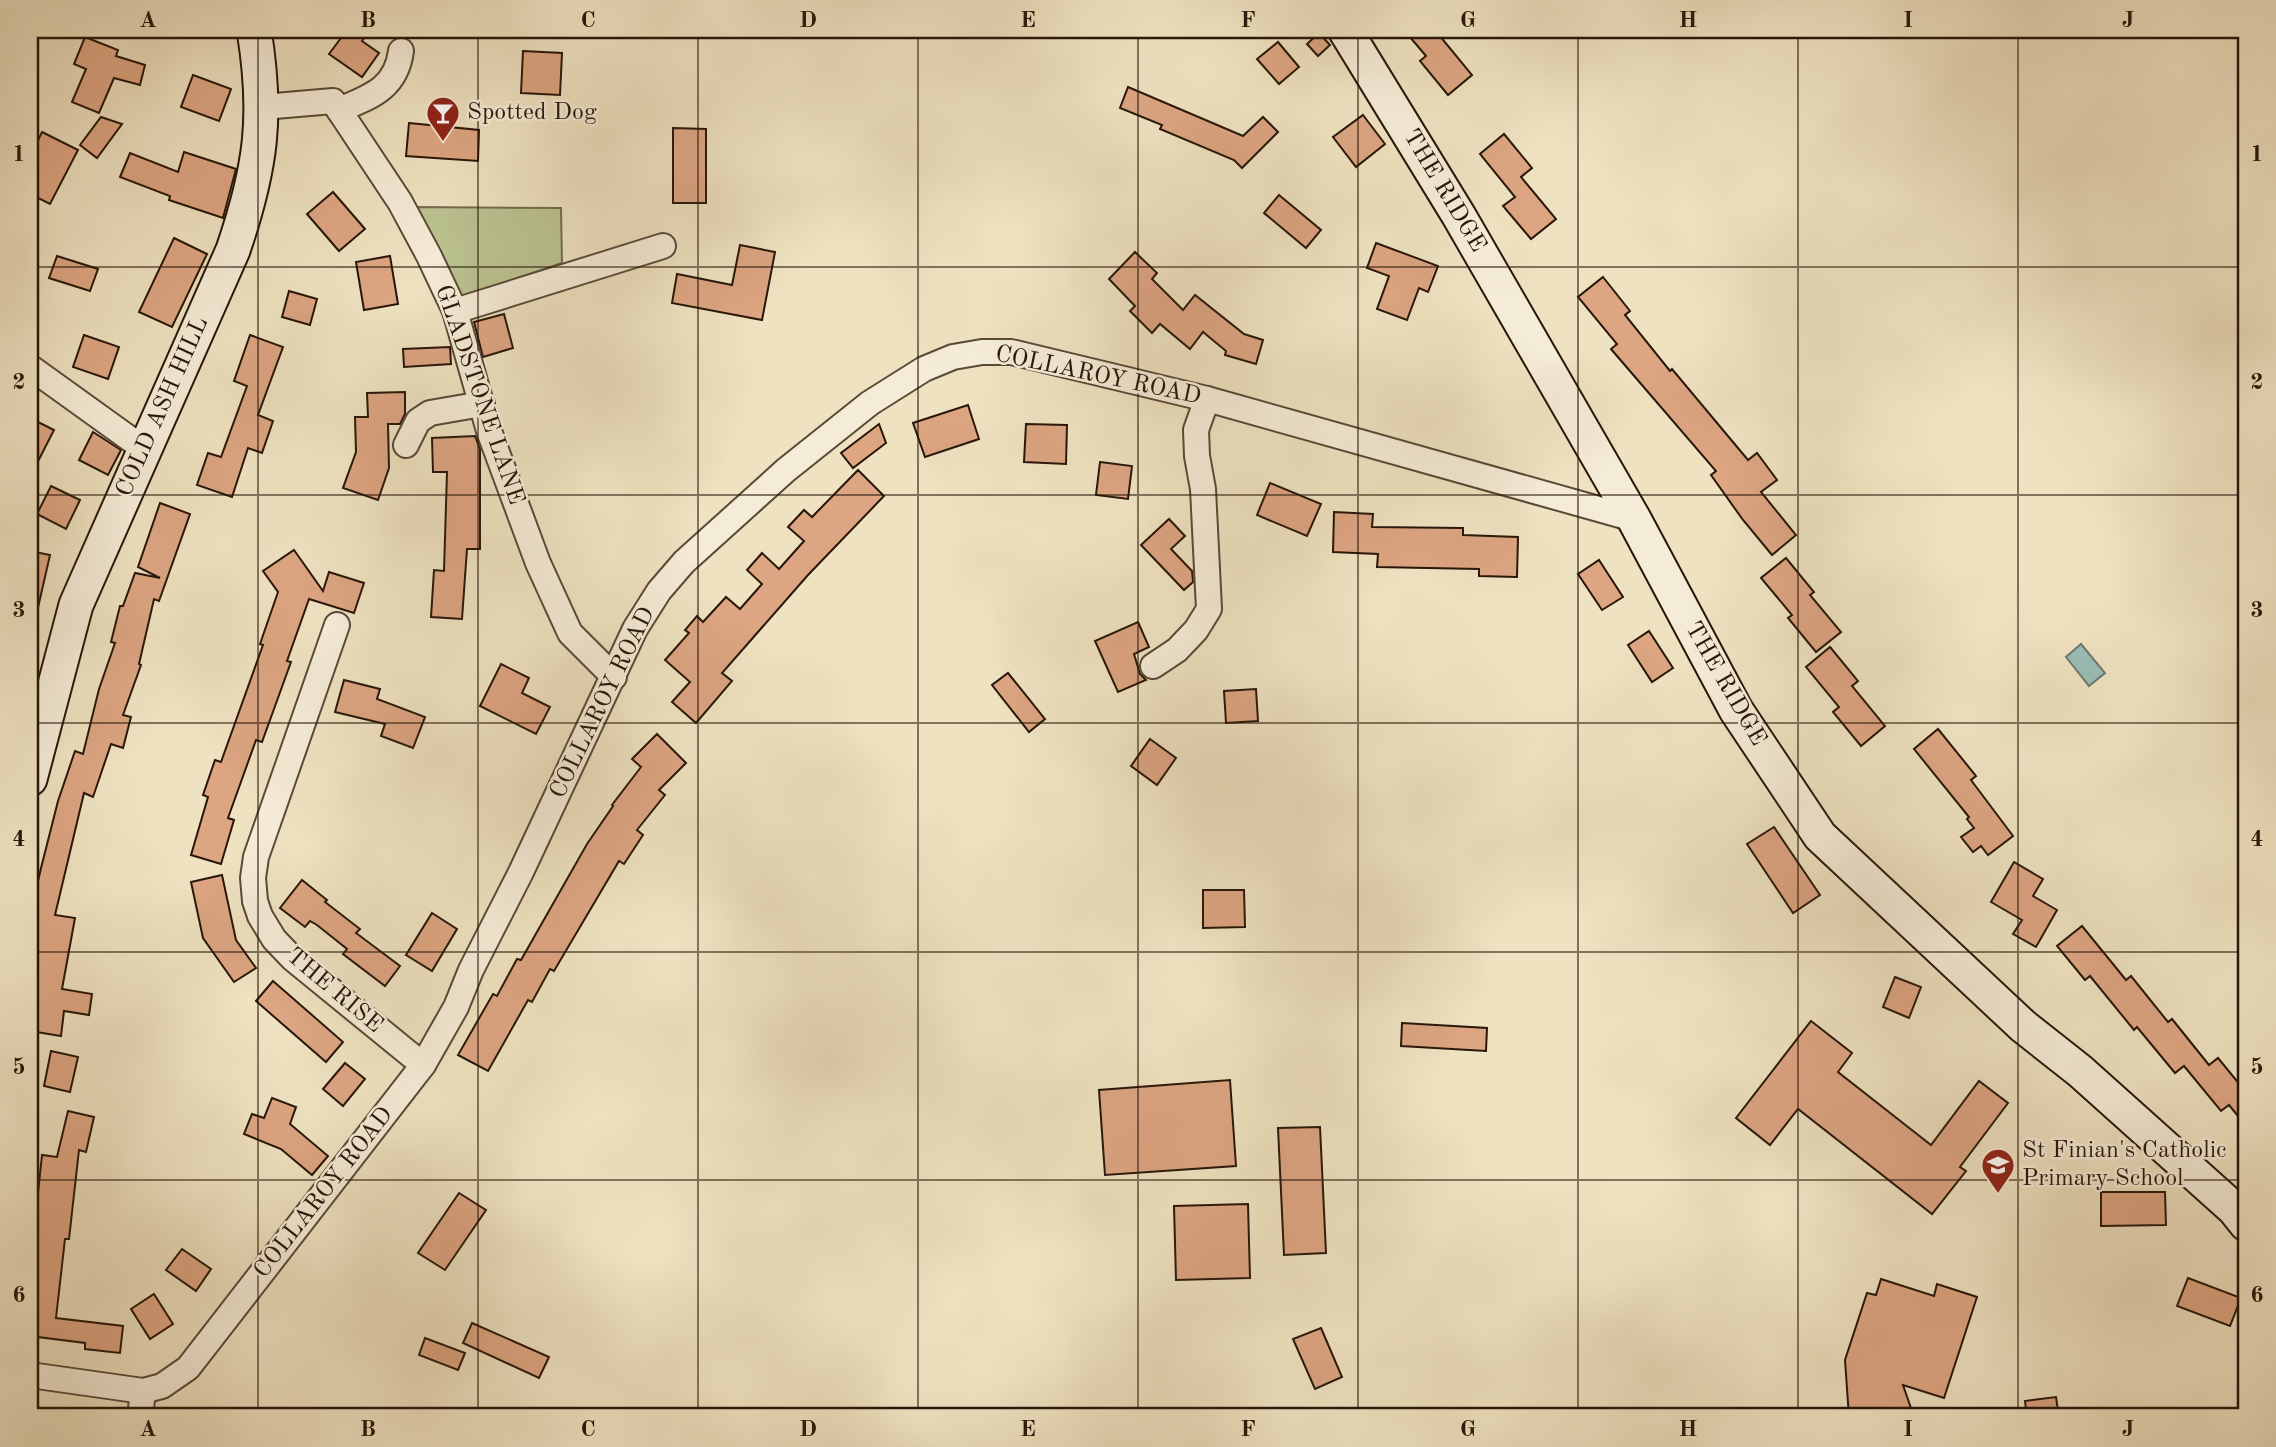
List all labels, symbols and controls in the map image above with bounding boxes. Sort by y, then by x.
text: A [139,9,157,32]
text: B [360,9,376,32]
text: C [580,9,596,32]
text: D [799,9,817,32]
text: E [1020,9,1036,32]
text: F [1240,9,1256,32]
text: G [1460,9,1476,32]
text: H [1679,9,1697,32]
text: I [1903,9,1913,32]
text: J [2122,9,2134,32]
bar icon: Spotted Dog [424,94,462,143]
place label: Spotted Dog [467,101,597,125]
street label: THE RIDGE [1398,125,1490,257]
text: 1 [12,143,26,166]
text: 1 [2250,143,2264,166]
street label: GLADSTONE LANE [430,282,528,508]
street label: COLD ASH HILL [113,314,213,500]
street label: COLLAROY ROAD [993,342,1203,410]
text: 2 [12,371,26,394]
text: 2 [2250,371,2264,394]
text: 3 [12,599,26,622]
text: 3 [2250,599,2264,622]
street label: COLLAROY ROAD [546,604,660,802]
street label: THE RIDGE [1680,618,1770,750]
text: 4 [12,828,26,851]
text: 4 [2250,828,2264,851]
street label: THE RISE [281,944,387,1038]
text: 5 [12,1056,26,1079]
text: 5 [2250,1056,2264,1079]
street label: COLLAROY ROAD [250,1103,398,1283]
place label: St Finian's Catholic Primary School [2022,1139,2227,1191]
school or university icon: St Finian's Catholic Primary School [1979,1146,2017,1195]
text: 6 [12,1284,26,1307]
text: 6 [2250,1284,2264,1307]
text: A [139,1418,157,1441]
text: B [360,1418,376,1441]
text: C [580,1418,596,1441]
text: D [799,1418,817,1441]
text: E [1020,1418,1036,1441]
text: F [1240,1418,1256,1441]
text: G [1460,1418,1476,1441]
text: H [1679,1418,1697,1441]
text: I [1903,1418,1913,1441]
text: J [2122,1418,2134,1441]

